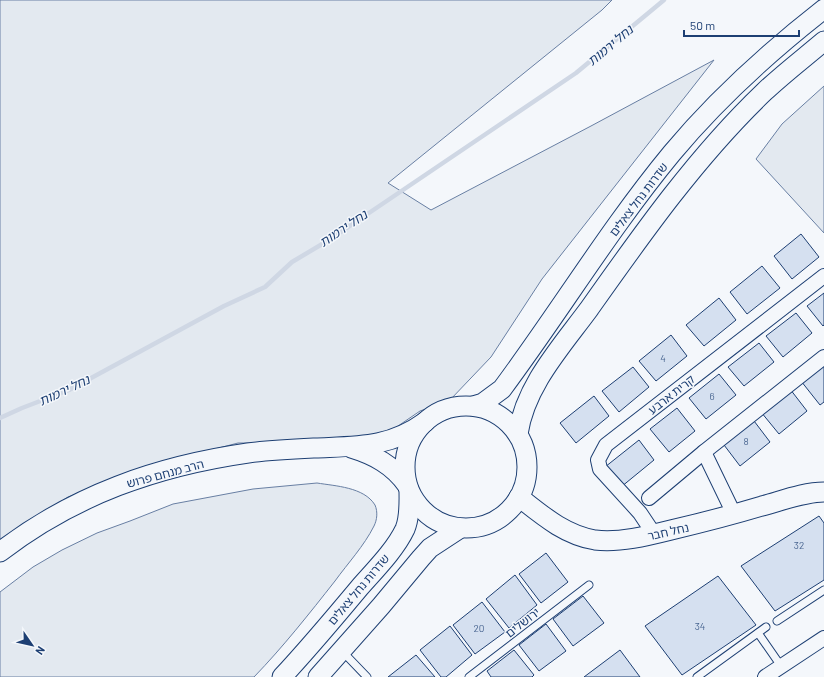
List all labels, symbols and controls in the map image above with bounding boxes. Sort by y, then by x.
scale bar [684,12,799,38]
text: 50 m [690,18,715,32]
water label: נחל ירמות [584,21,637,69]
street label: שדרות נחל צאלים [606,160,670,238]
water label: נחל ירמות [316,206,371,250]
house number: 4 [660,352,666,364]
water label: נחל ירמות [36,371,93,409]
street label: קרית ארבע [645,371,697,416]
house number: 6 [709,390,715,402]
house number: 8 [743,435,749,447]
street label: הרב מנחם פרוש [125,456,205,490]
street label: נחל חבר [646,519,690,543]
house number: 32 [794,539,804,551]
street label: שדרות נחל צאלים [324,551,392,627]
street label: ירושלים [502,604,542,640]
house number: 34 [695,620,705,632]
house number: 20 [473,622,485,634]
north arrow [12,625,52,665]
text: N [33,644,48,658]

